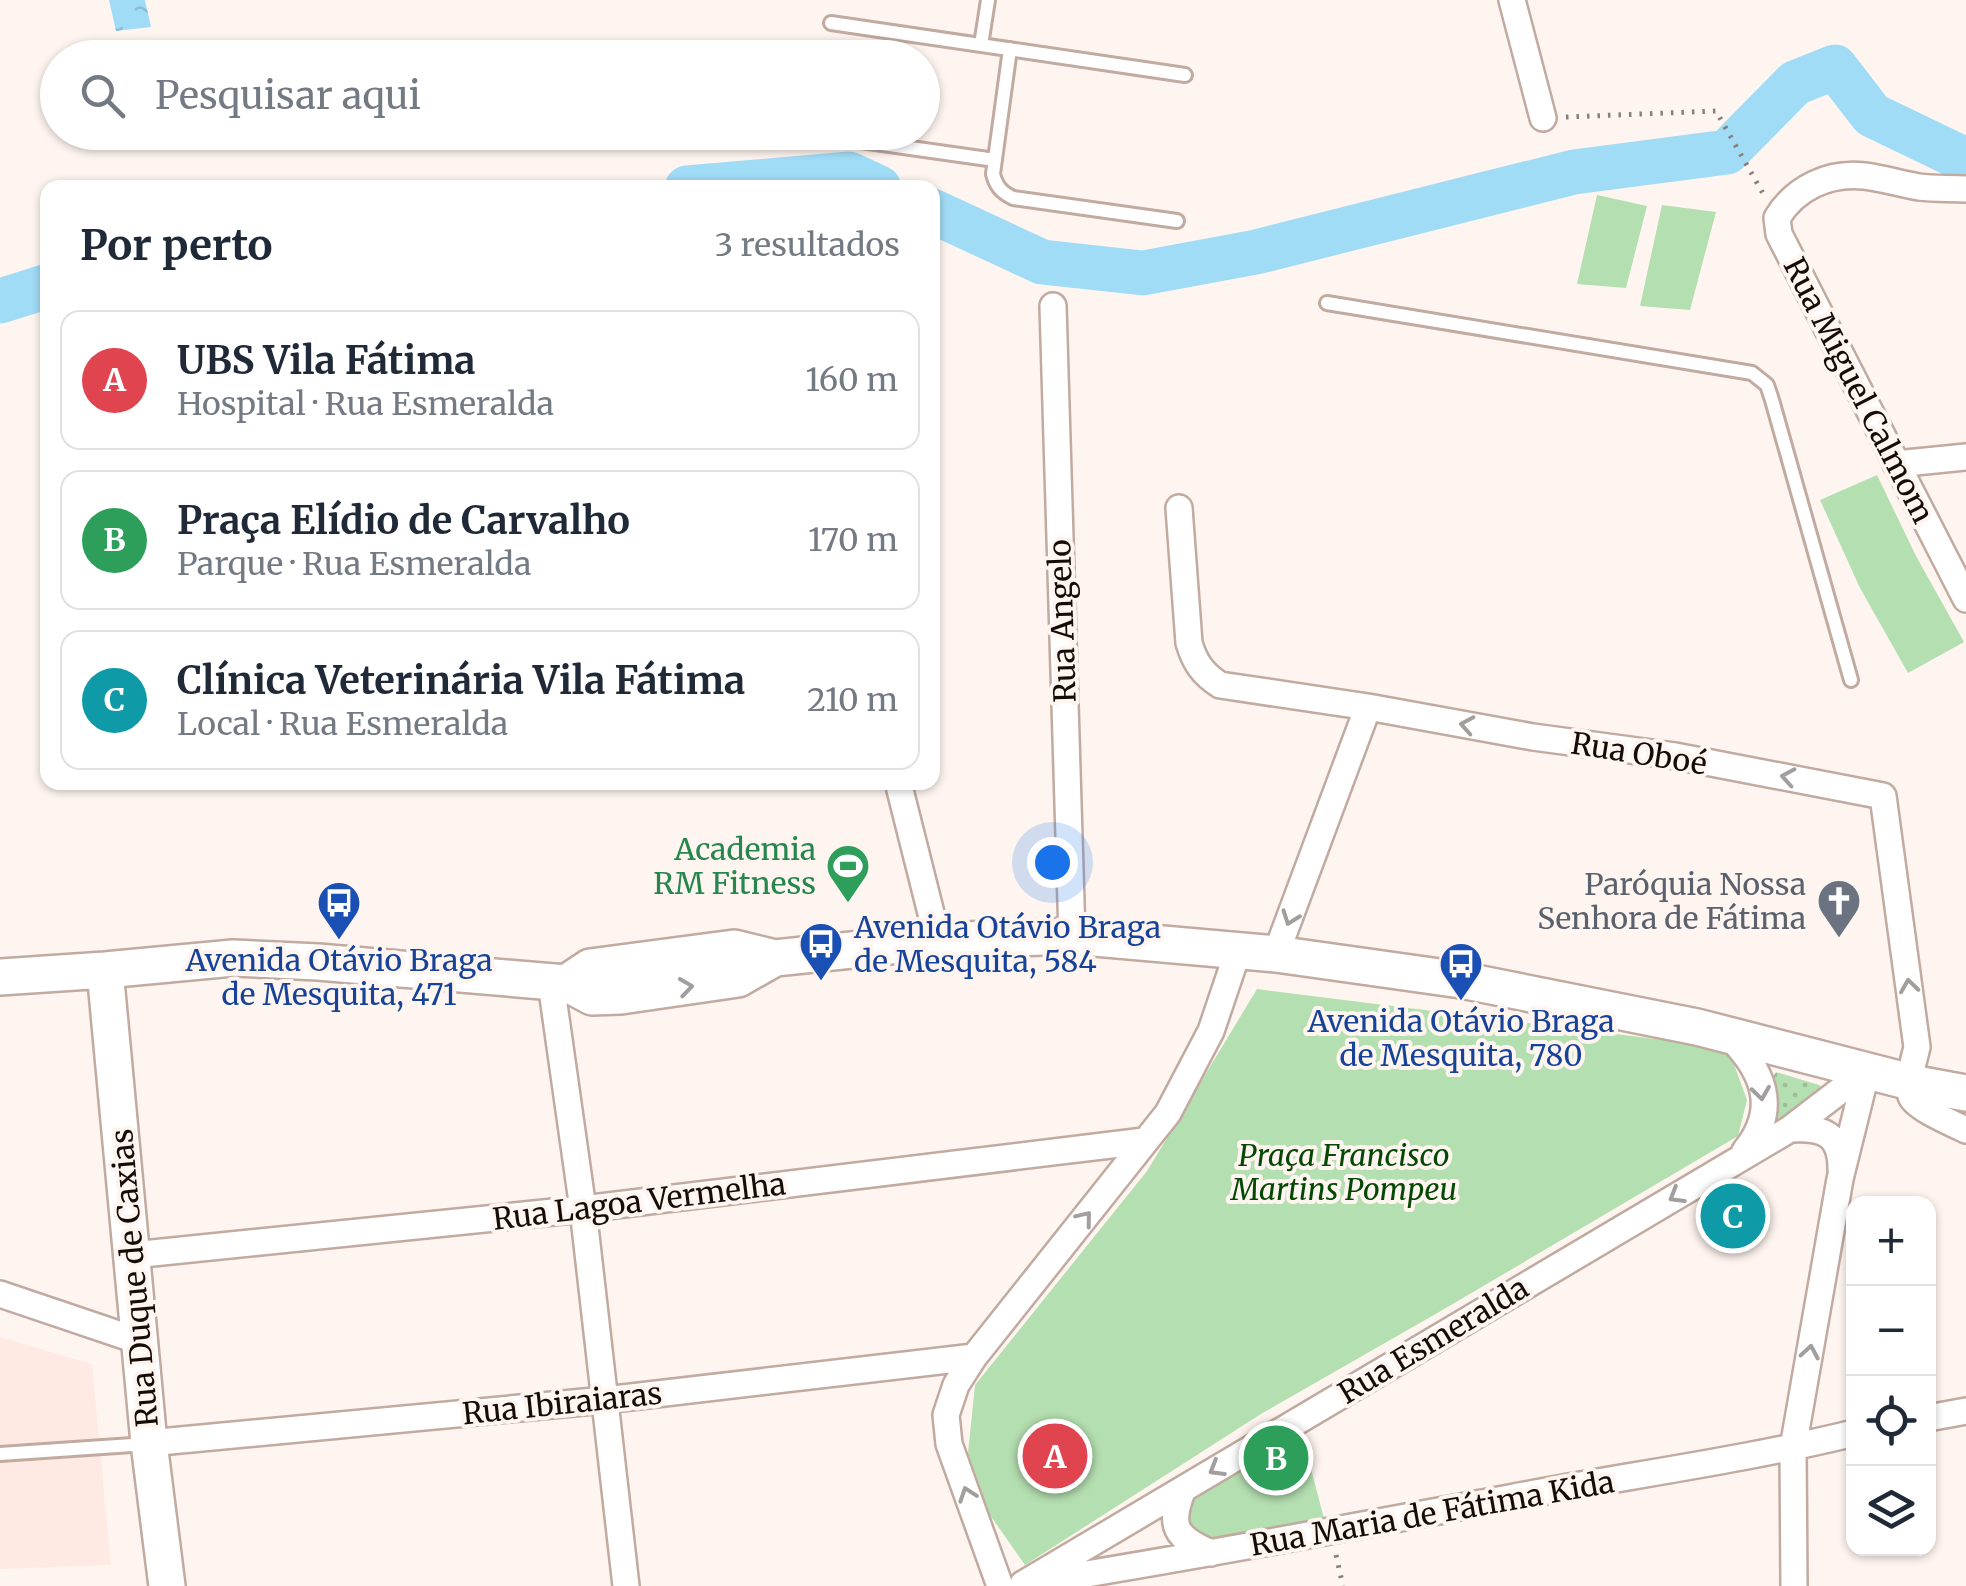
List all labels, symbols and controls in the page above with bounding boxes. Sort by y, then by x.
search box [40,40,940,150]
icon: search [75,68,130,123]
text: Pesquisar aqui [155,72,421,119]
text: Por perto [80,219,273,271]
text: 3 resultados [715,225,900,265]
street label: Rua Miguel Calmom [1776,251,1943,529]
text: UBS Vila Fátima [177,337,476,384]
text: A [103,360,126,400]
text: 160 m [806,360,898,400]
text: Hospital · Rua Esmeralda [177,384,554,424]
text: Praça Elídio de Carvalho [177,497,630,544]
text: B [103,520,126,560]
text: 170 m [808,520,898,560]
street label: Rua Angelo [1040,539,1084,703]
text: Parque · Rua Esmeralda [177,544,531,584]
text: Clínica Veterinária Vila Fátima [177,657,745,704]
text: C [104,680,125,720]
text: 210 m [807,680,898,720]
text: Local · Rua Esmeralda [177,704,508,744]
one-way arrow [1459,715,1475,736]
street label: Rua Oboé [1568,724,1710,782]
one-way arrow [1779,767,1796,788]
place label: Academia RM Fitness [653,830,816,902]
your location [1027,837,1078,888]
sports icon: Academia RM Fitness [825,843,871,904]
place label: Paróquia Nossa Senhora de Fátima [1537,865,1806,937]
church icon: Paróquia Nossa Senhora de Fátima [1816,878,1862,939]
bus stop icon: Avenida Otávio Braga de Mesquita, 471 [316,880,362,941]
place label: Avenida Otávio Braga de Mesquita, 584 [853,908,1161,980]
one-way arrow [1281,908,1301,925]
bus stop icon: Avenida Otávio Braga de Mesquita, 584 [798,921,844,982]
place label: Avenida Otávio Braga de Mesquita, 471 [184,941,493,1013]
bus stop icon: Avenida Otávio Braga de Mesquita, 780 [1438,941,1484,1002]
one-way arrow [678,977,695,998]
one-way arrow [1900,978,1921,994]
place label: Avenida Otávio Braga de Mesquita, 780 [1306,1002,1615,1074]
one-way arrow [1750,1085,1771,1101]
street label: Rua Duque de Caxias [102,1127,166,1429]
park label: Praça Francisco Martins Pompeu [1229,1136,1457,1208]
street label: Rua Lagoa Vermelha [490,1164,788,1238]
pin: C [1700,1178,1766,1254]
one-way arrow [1669,1183,1687,1203]
map controls [1846,1196,1936,1556]
button: + [1846,1196,1936,1286]
one-way arrow [1073,1212,1091,1230]
street label: Rua Esmeralda [1331,1268,1535,1412]
button: − [1846,1286,1936,1376]
one-way arrow [1799,1344,1820,1360]
street label: Rua Ibiraiaras [460,1374,664,1432]
button: locate [1846,1376,1936,1466]
pin: A [1022,1418,1088,1494]
pin: B [1244,1420,1308,1496]
one-way arrow [1209,1457,1227,1476]
street label: Rua Maria de Fátima Kida [1247,1462,1617,1564]
button: layers [1846,1466,1936,1556]
one-way arrow [958,1487,979,1504]

